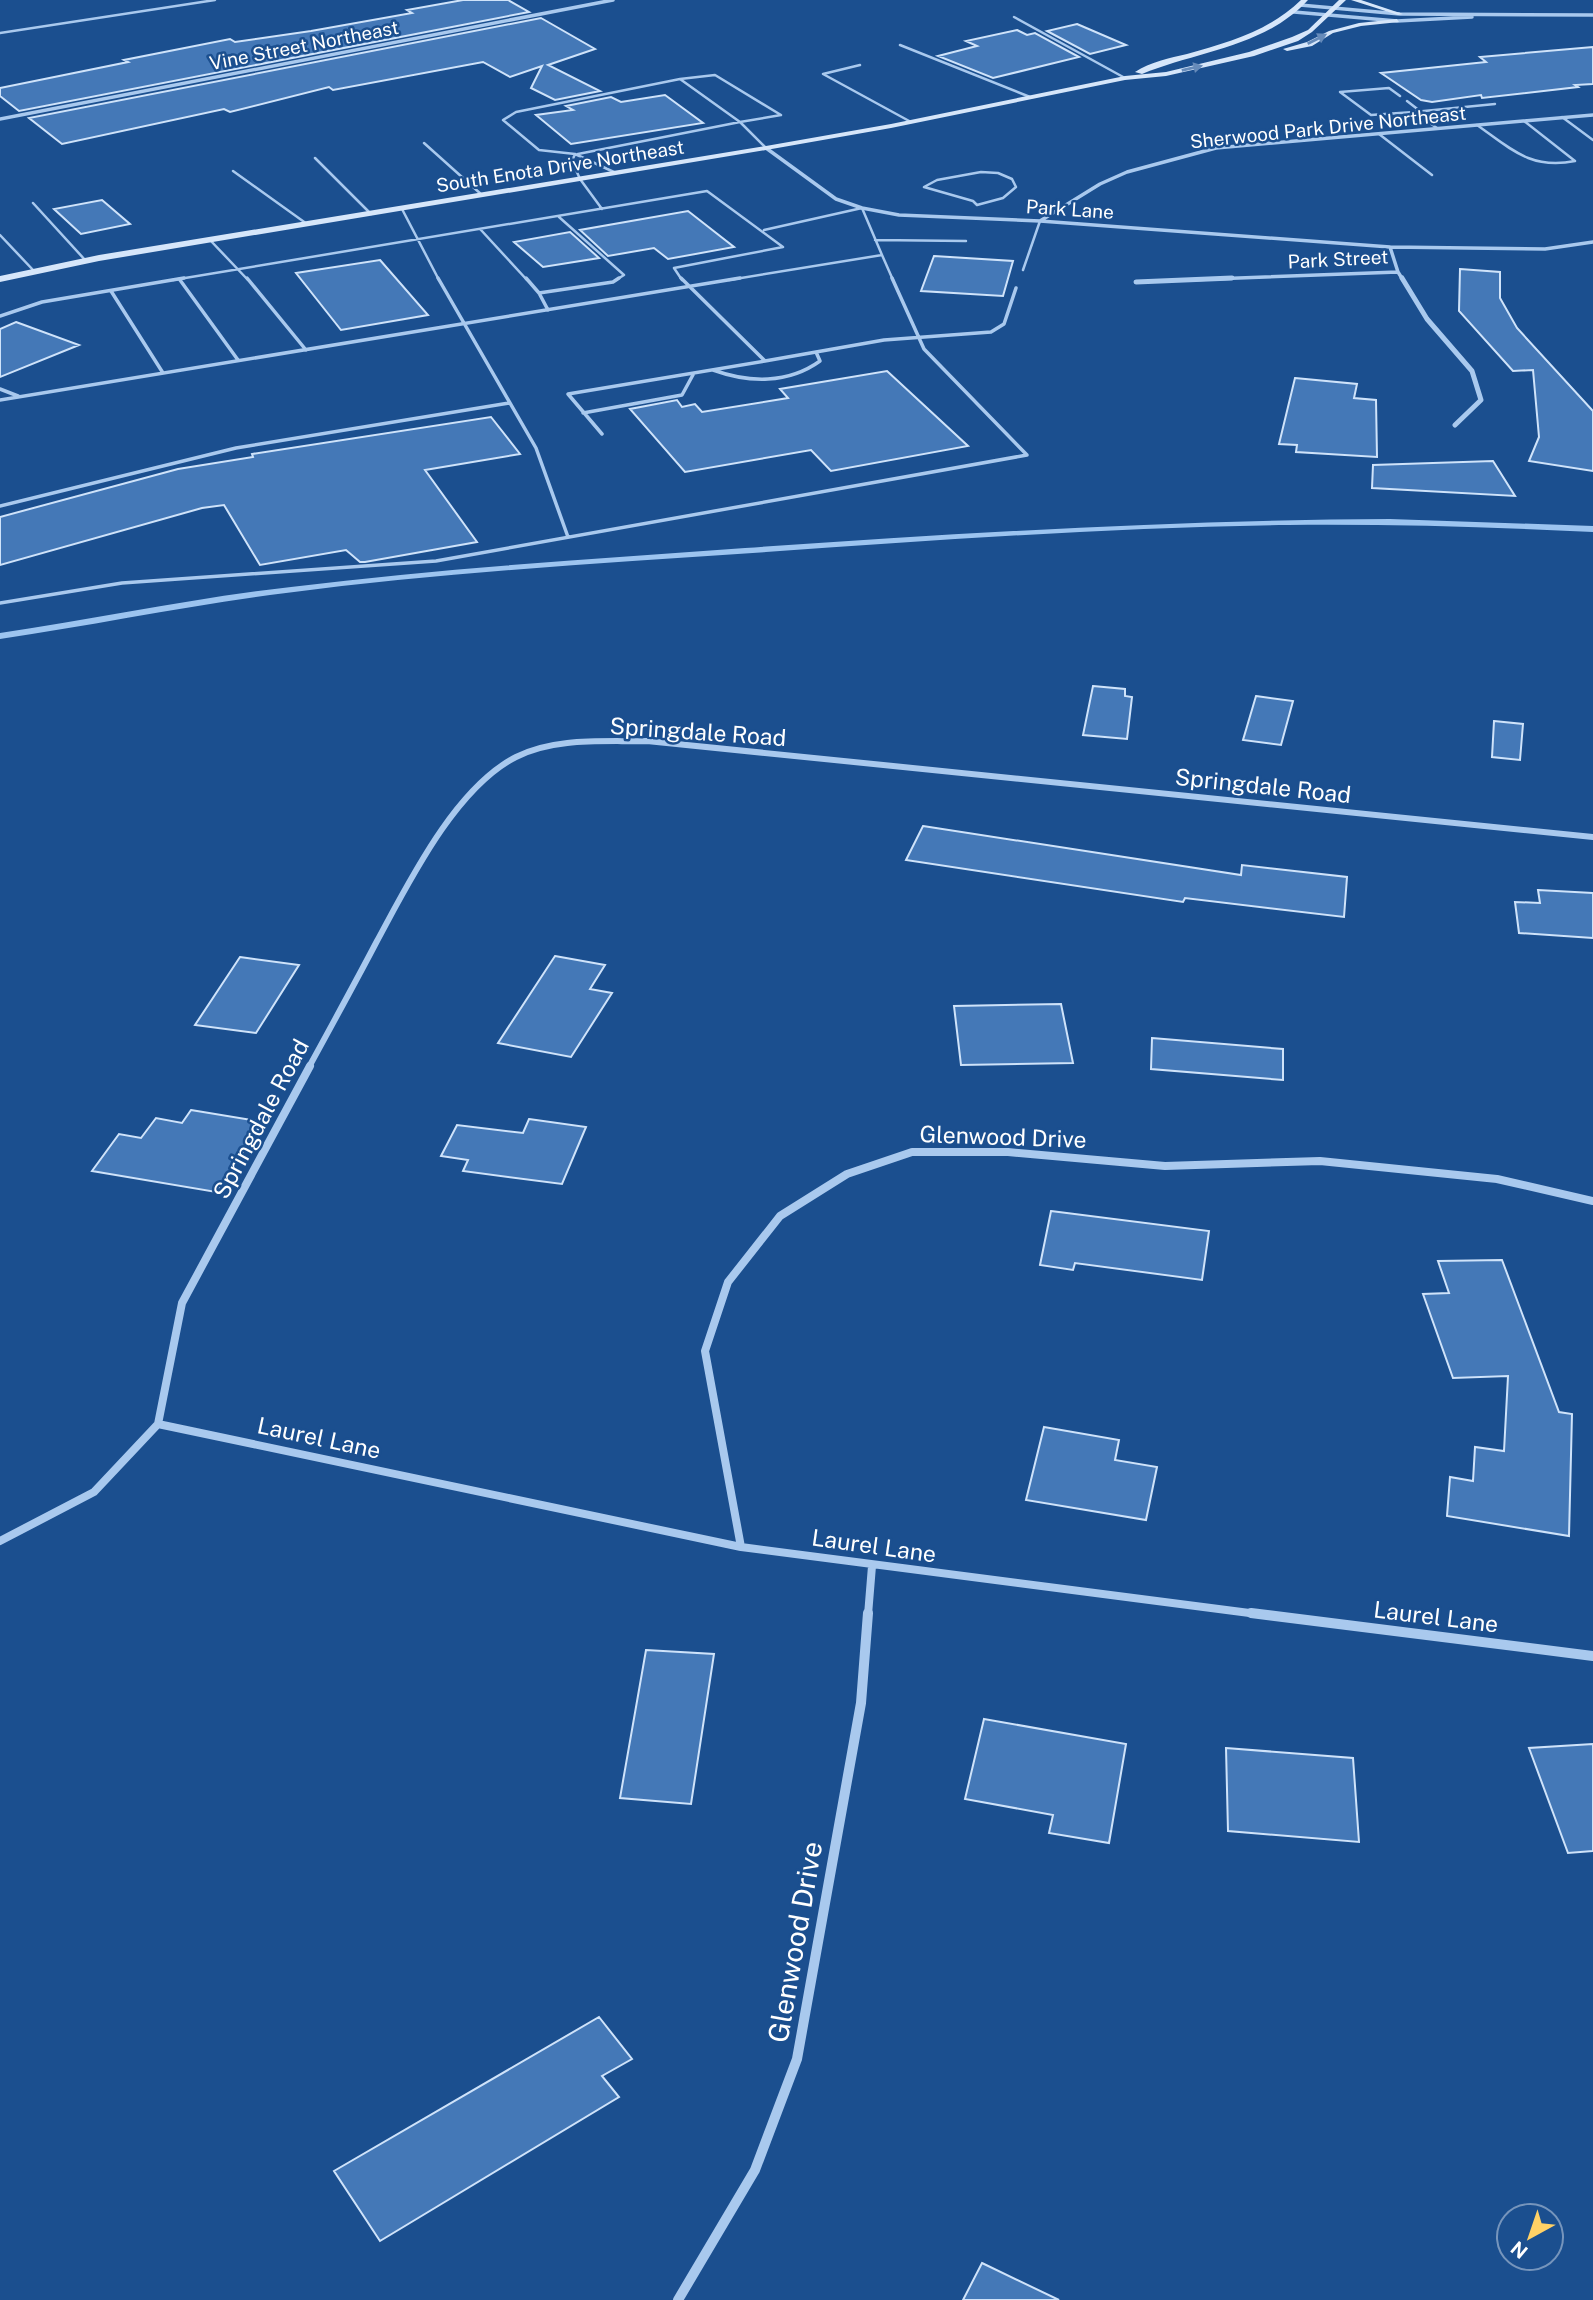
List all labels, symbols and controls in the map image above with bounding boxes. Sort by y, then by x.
street label: Vine Street Northeast [208,16,400,74]
one-way arrow [1307,34,1327,45]
one-way arrow [1181,63,1203,74]
street label: Sherwood Park Drive Northeast [1189,102,1467,152]
street label: South Enota Drive Northeast [434,136,686,196]
street label: Park Lane [1025,195,1115,223]
street label: Park Street [1287,245,1389,273]
street label: Springdale Road [609,712,787,751]
street label: Springdale Road [1174,763,1352,808]
street label: Springdale Road [207,1034,314,1203]
street label: Glenwood Drive [919,1120,1087,1153]
street label: Laurel Lane [255,1411,383,1464]
street label: Laurel Lane [810,1523,938,1568]
street label: Laurel Lane [1372,1595,1500,1638]
street label: Glenwood Drive [761,1839,828,2045]
north arrow [1495,2202,1565,2272]
text: N [1506,2237,1532,2263]

